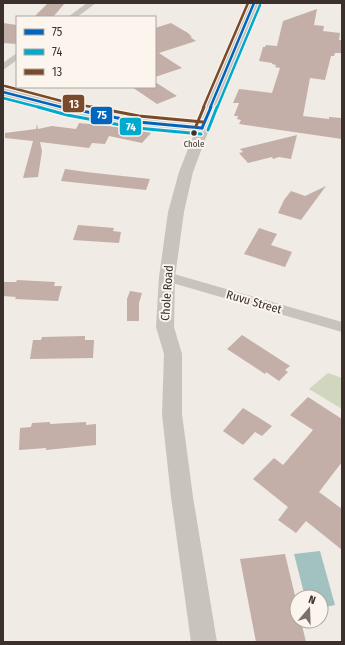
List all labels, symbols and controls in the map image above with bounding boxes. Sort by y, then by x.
legend [16,16,156,88]
text: 75 [52,25,63,39]
text: 74 [52,45,62,59]
text: 13 [52,65,62,79]
line badge: 13 [62,94,85,113]
text: 13 [69,98,79,111]
line badge: 75 [90,106,113,125]
text: 75 [97,109,108,122]
line badge: 74 [119,117,142,136]
text: 74 [126,121,136,134]
marker: Chole [189,128,199,138]
place label: Chole [184,139,205,149]
street label: Chole Road [158,265,176,321]
street label: Ruvu Street [225,287,283,317]
north arrow [289,589,329,629]
text: N [307,593,317,607]

